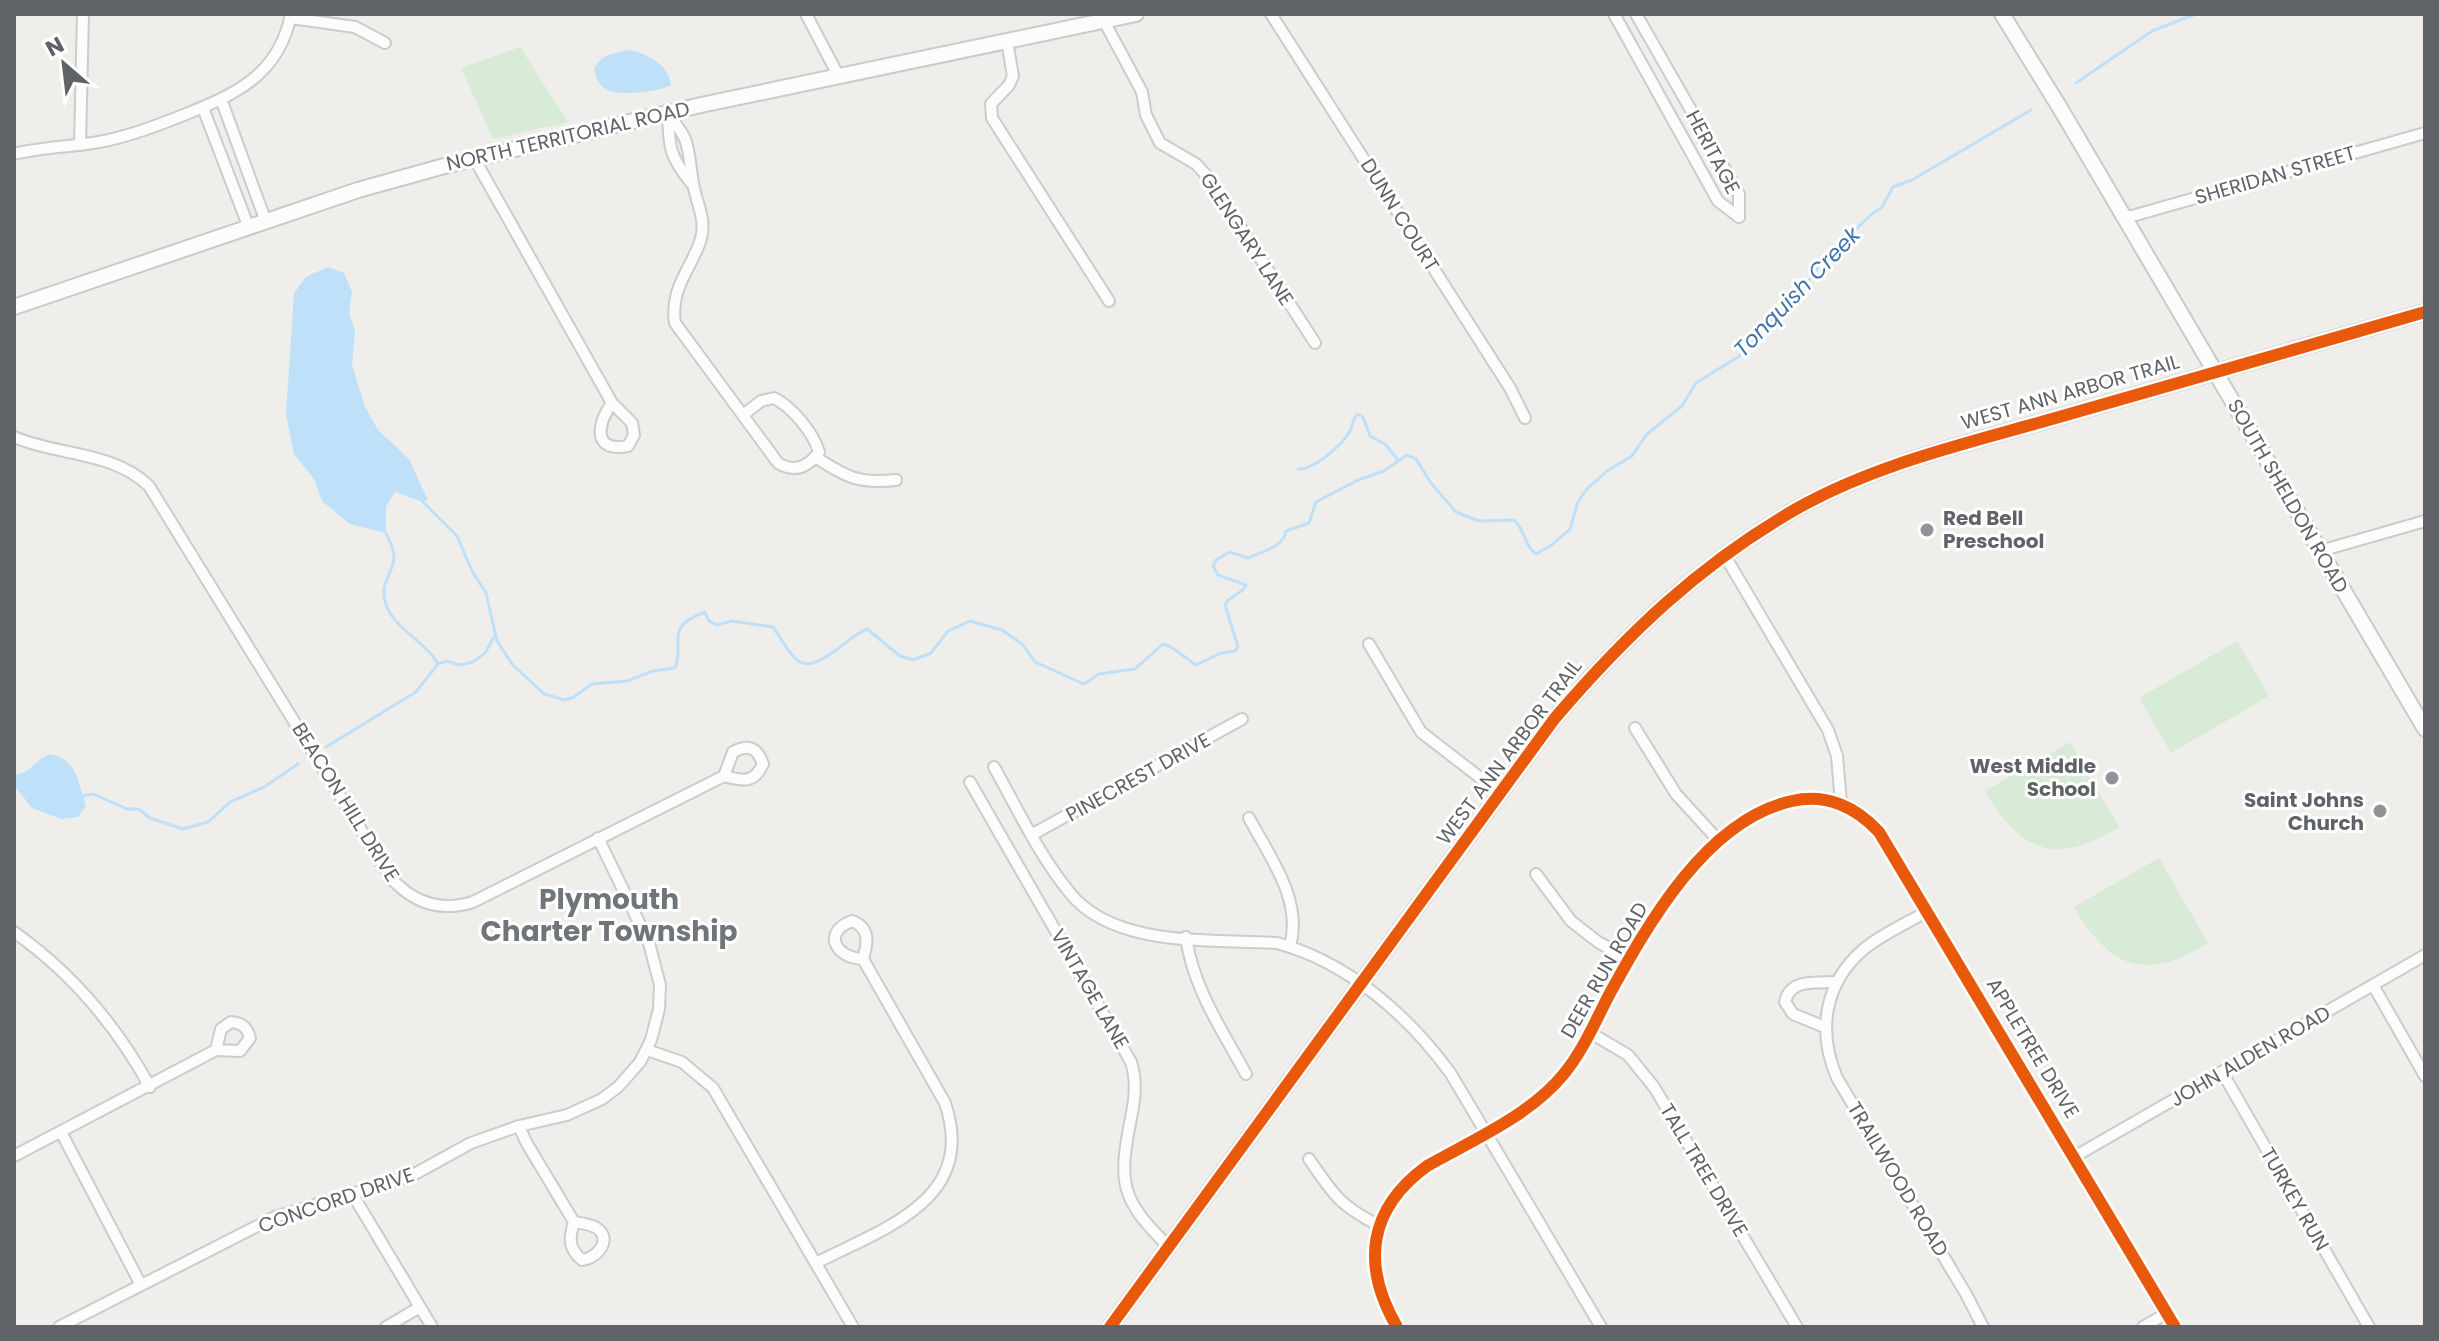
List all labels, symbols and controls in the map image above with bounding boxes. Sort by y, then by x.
north arrow [24,24,104,104]
text: N [40,29,69,64]
street label: NORTH TERRITORIAL ROAD [444,94,692,178]
street label: HERITAGE [1679,105,1747,199]
street label: SHERIDAN STREET [2191,139,2359,211]
street label: DUNN COURT [1354,153,1446,277]
street label: GLENGARY LANE [1194,167,1300,311]
water label: Tonquish Creek [1727,219,1868,364]
street label: WEST ANN ARBOR TRAIL [1958,347,2183,437]
street label: SOUTH SHELDON ROAD [2221,394,2355,598]
place label: Red Bell Preschool [1943,504,2044,555]
marker: Red Bell Preschool [1918,521,1936,539]
street label: WEST ANN ARBOR TRAIL [1430,653,1588,851]
street label: BEACON HILL DRIVE [286,717,406,887]
street label: PINECREST DRIVE [1061,726,1215,828]
place label: West Middle School [1969,752,2096,803]
marker: West Middle School [2103,769,2121,787]
place label: Saint Johns Church [2244,786,2364,837]
marker: Saint Johns Church [2371,802,2389,820]
district label: Plymouth Charter Township [480,880,738,951]
street label: DEER RUN ROAD [1554,897,1654,1043]
street label: VINTAGE LANE [1044,924,1136,1054]
street label: APPLETREE DRIVE [1980,972,2086,1124]
street label: JOHN ALDEN ROAD [2165,999,2335,1113]
street label: TRAILWOOD ROAD [1841,1096,1955,1262]
street label: TALL TREE DRIVE [1653,1098,1755,1242]
street label: TURKEY RUN [2254,1142,2336,1256]
street label: CONCORD DRIVE [254,1160,418,1240]

